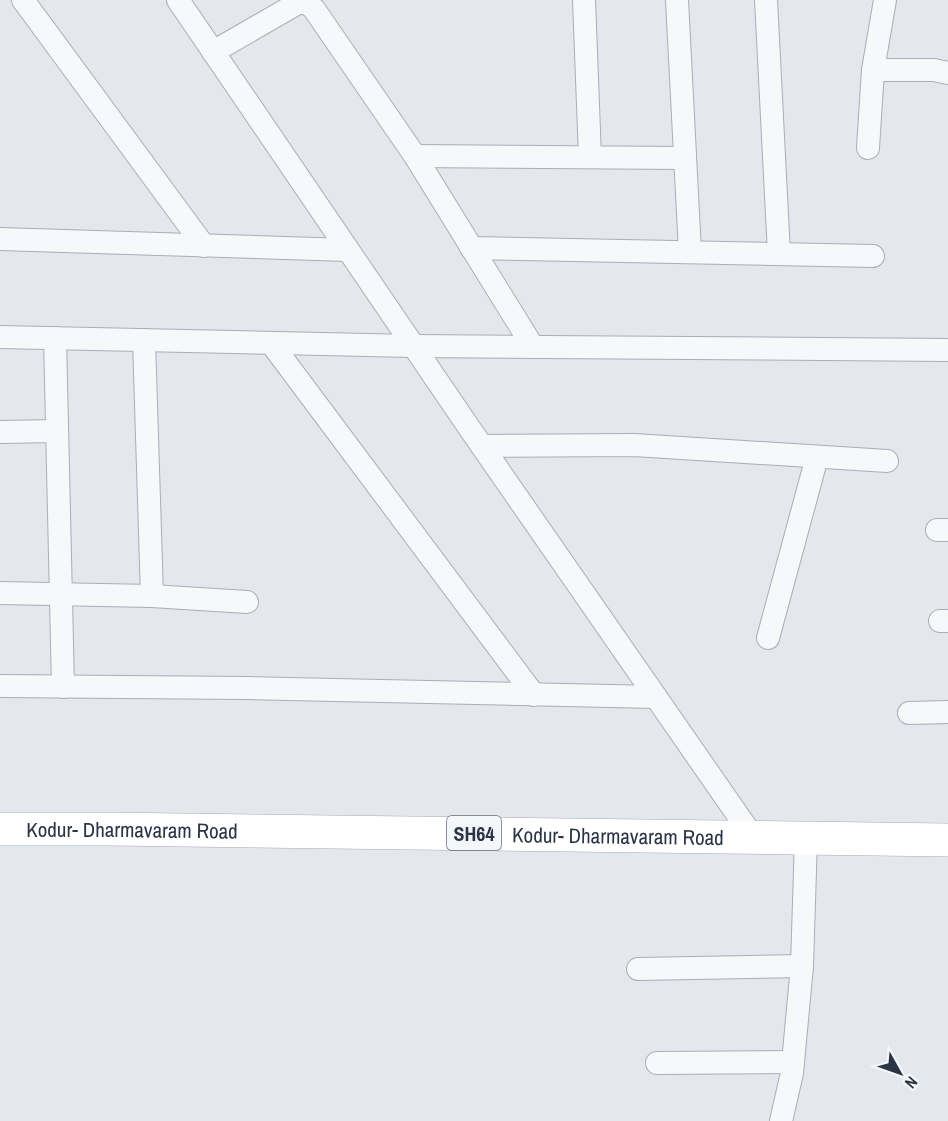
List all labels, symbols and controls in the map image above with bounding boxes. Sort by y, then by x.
street label: Kodur- Dharmavaram Road [26,815,238,845]
road number: SH64 [447,816,501,850]
street label: Kodur- Dharmavaram Road [512,820,724,852]
north arrow [870,1043,930,1103]
text: N [900,1072,923,1093]

